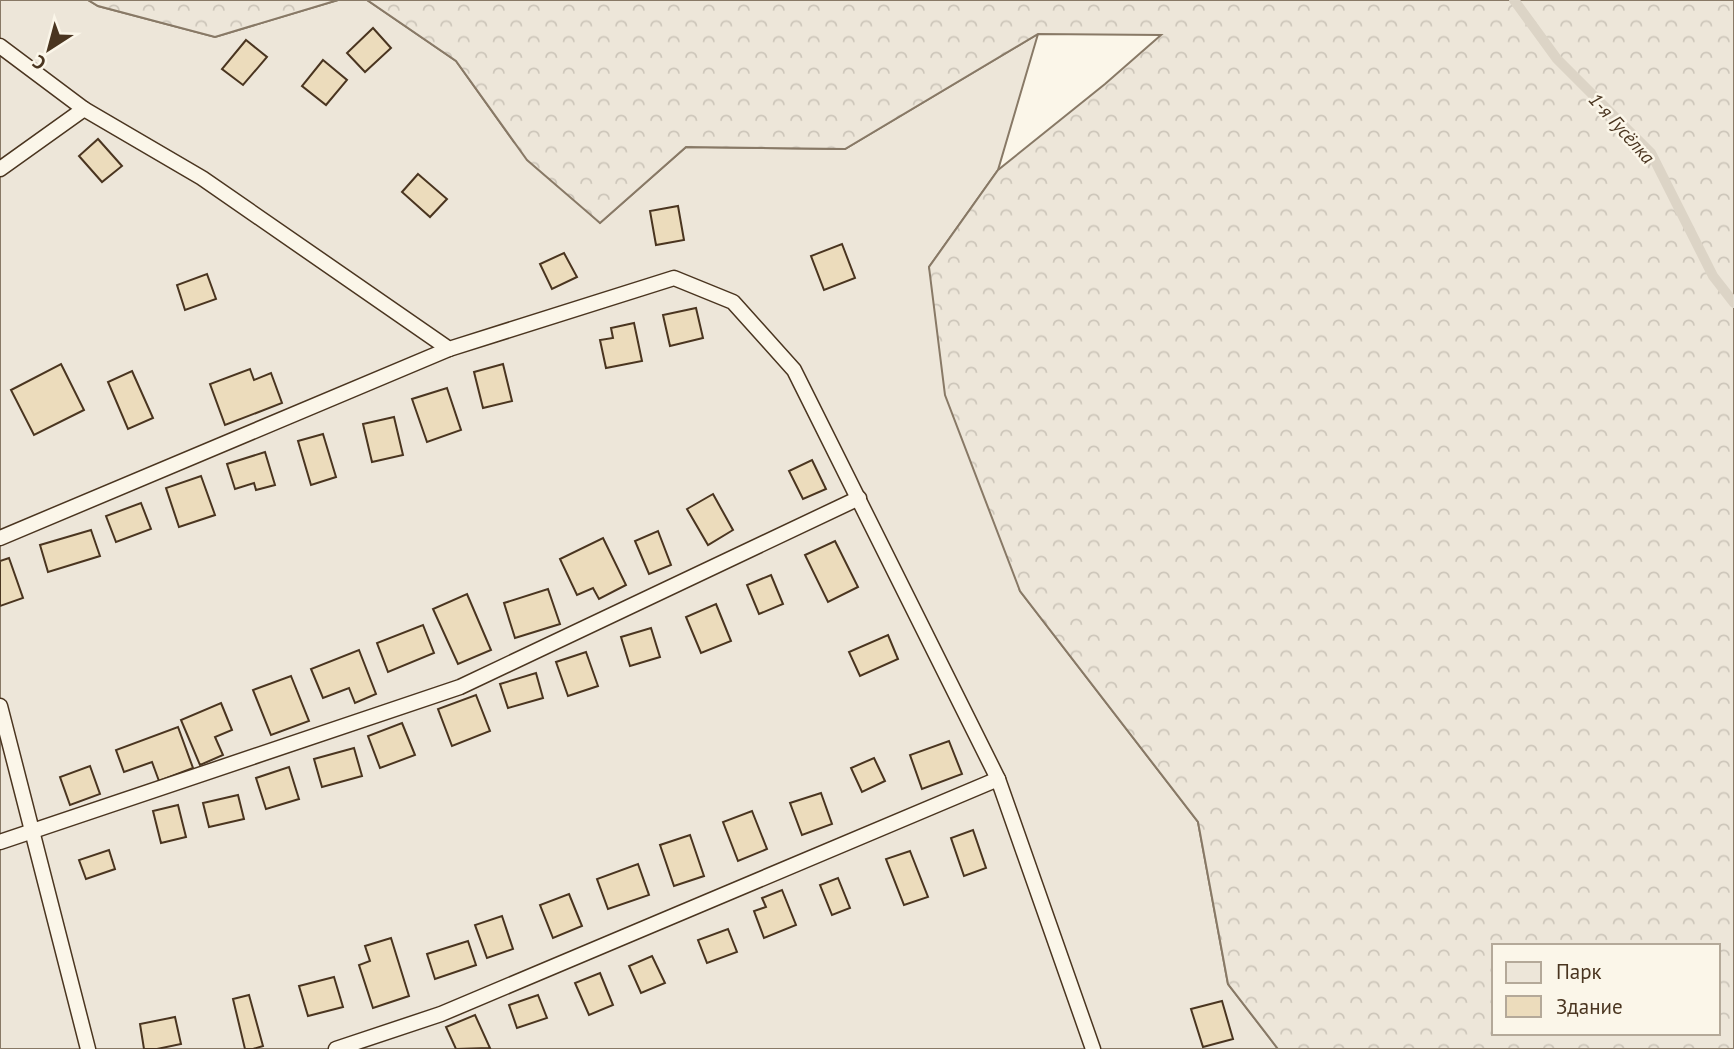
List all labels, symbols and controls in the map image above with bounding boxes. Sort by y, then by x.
north arrow [14,14,84,84]
text: С [27,50,50,76]
water label: 1-я Гусёлка [1584,88,1661,169]
legend [1492,944,1720,1035]
text: Парк [1556,958,1602,985]
text: Здание [1556,993,1623,1020]

